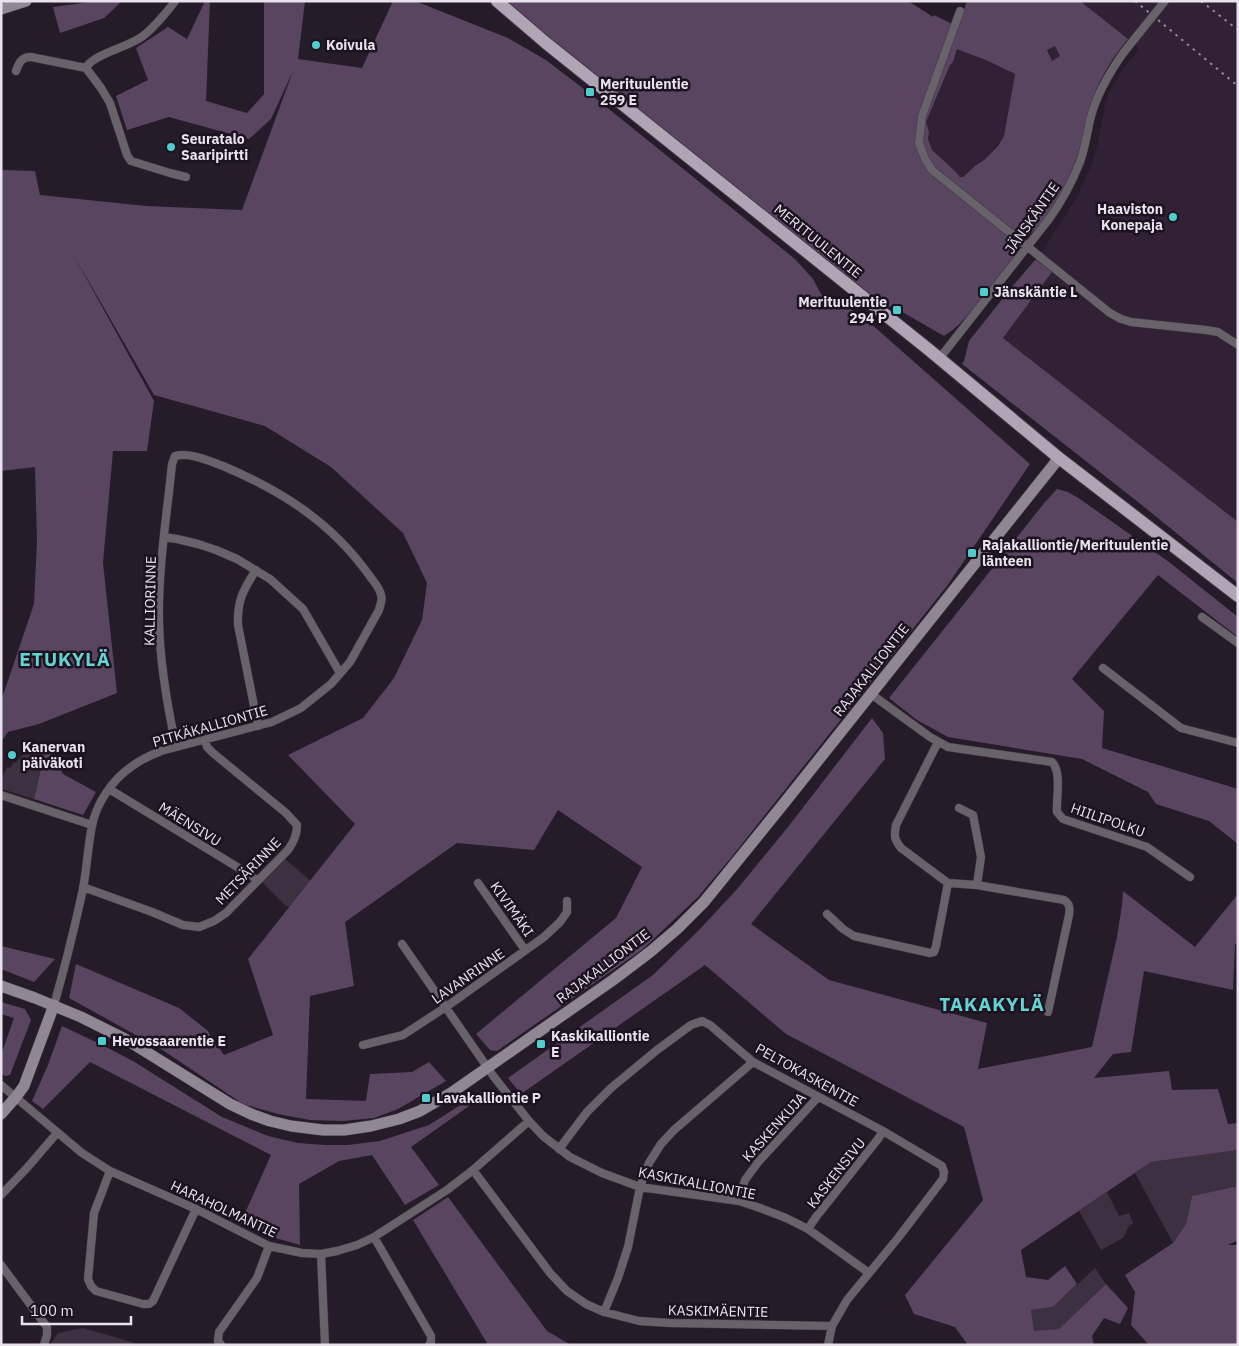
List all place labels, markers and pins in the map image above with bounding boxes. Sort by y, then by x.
place label: Koivula [326,36,375,54]
marker: Koivula [310,39,322,51]
place label: Merituulentie 259 E [600,75,689,109]
marker: Merituulentie 259 E [584,86,596,98]
place label: Seuratalo Saaripirtti [181,130,248,164]
marker: Seuratalo Saaripirtti [165,141,177,153]
place label: Haaviston Konepaja [1097,200,1163,234]
marker: Haaviston Konepaja [1167,211,1179,223]
place label: Jänskäntie L [994,283,1078,301]
marker: Jänskäntie L [978,286,990,298]
place label: Merituulentie 294 P [798,293,887,327]
marker: Merituulentie 294 P [891,304,903,316]
place label: Rajakalliontie/Merituulentie länteen [982,536,1168,570]
marker: Rajakalliontie/Merituulentie länteen [966,547,978,559]
place label: Kanervan päiväkoti [22,738,85,772]
marker: Kanervan päiväkoti [6,749,18,761]
place label: Kaskikalliontie E [551,1027,650,1061]
place label: Hevossaarentie E [112,1032,226,1050]
marker: Hevossaarentie E [96,1035,108,1047]
marker: Kaskikalliontie E [535,1038,547,1050]
place label: Lavakalliontie P [436,1089,541,1107]
marker: Lavakalliontie P [420,1092,432,1104]

